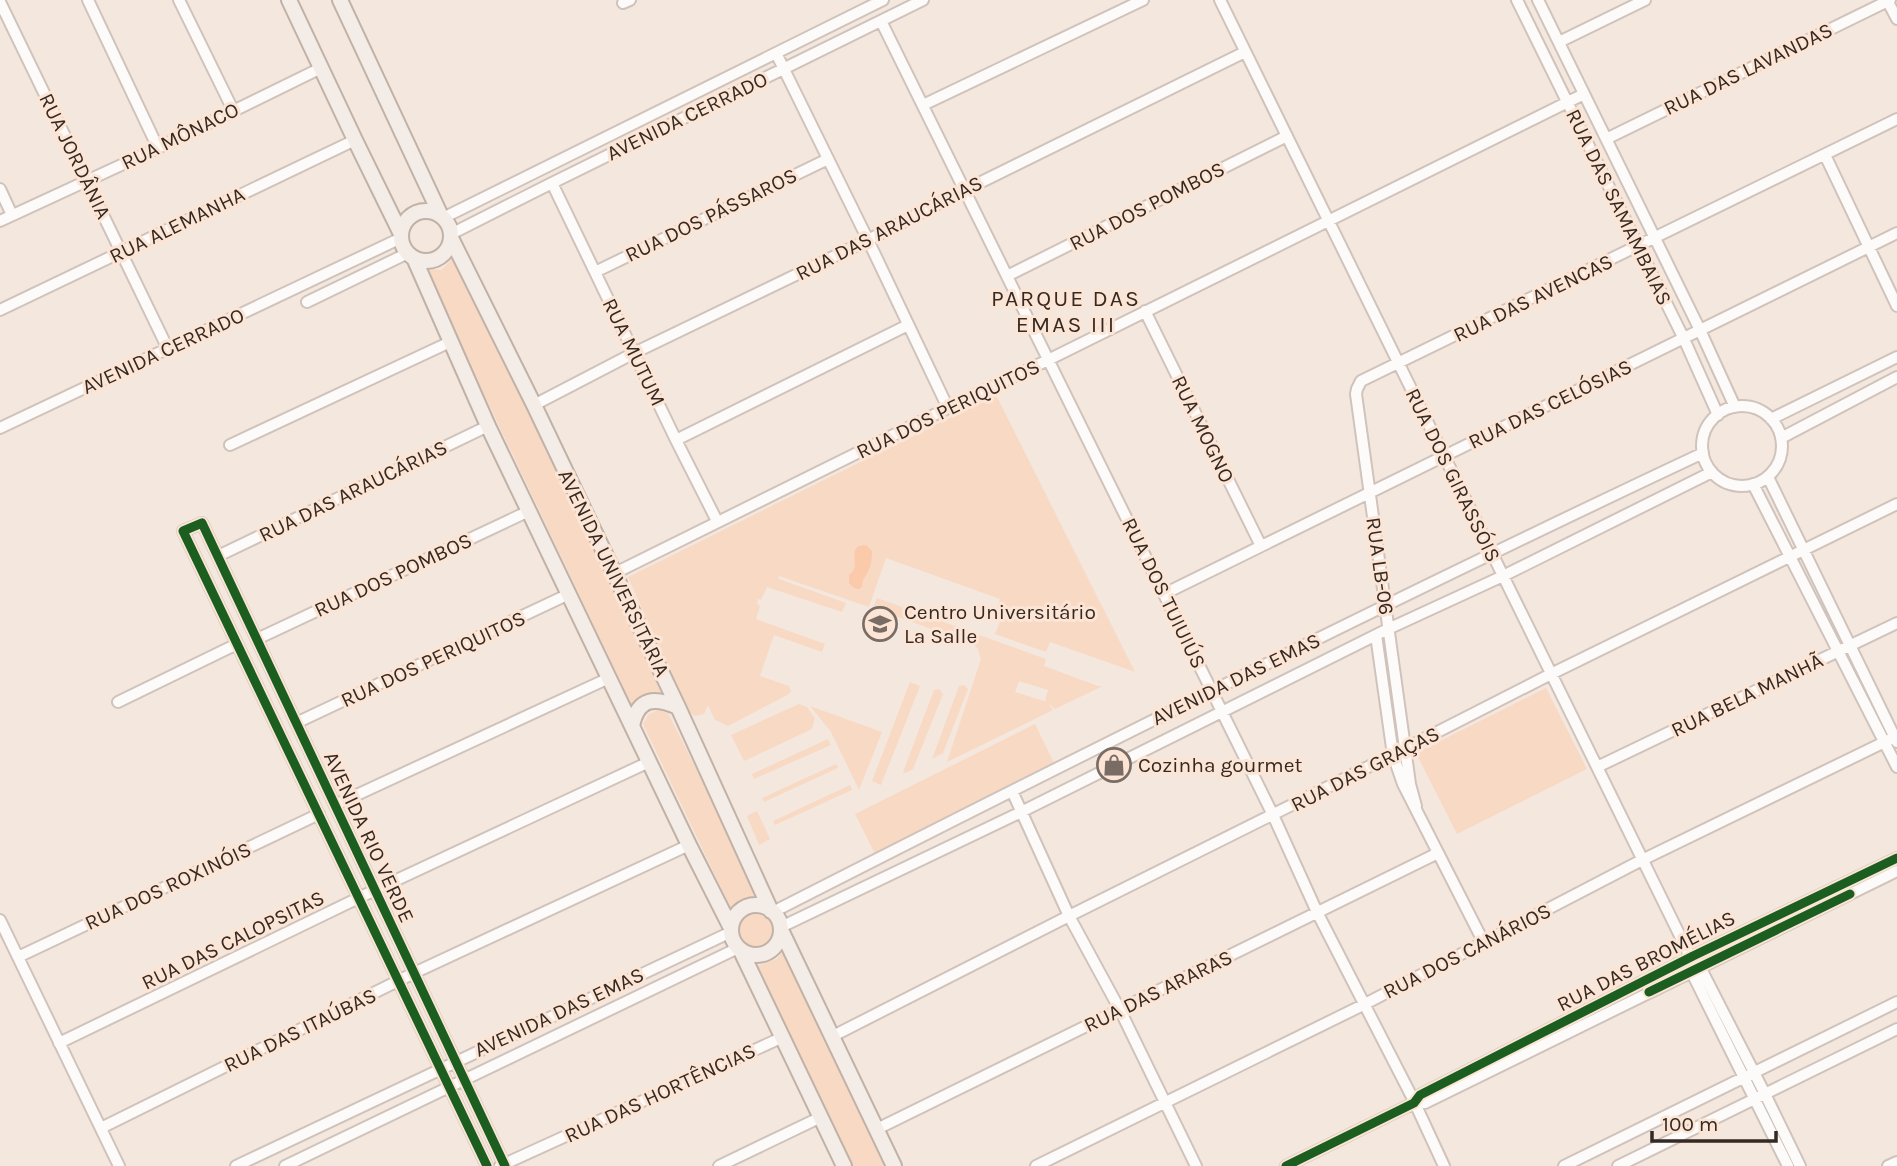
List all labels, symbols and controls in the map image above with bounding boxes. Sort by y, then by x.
street label: RUA DAS LAVANDAS [1660,18,1836,120]
street label: AVENIDA CERRADO [603,67,771,165]
street label: RUA JORDÂNIA [34,89,116,223]
street label: RUA MÔNACO [117,97,243,175]
street label: RUA DAS SAMAMBAIAS [1561,105,1677,309]
street label: RUA DOS POMBOS [1065,156,1229,256]
street label: RUA DOS PÁSSAROS [621,163,801,267]
street label: RUA DAS ARAUCÁRIAS [792,170,986,286]
street label: RUA ALEMANHA [105,182,249,268]
street label: RUA DAS AVENCAS [1449,249,1617,347]
district label: PARQUE DAS EMAS III [991,285,1141,338]
street label: RUA MUTUM [598,294,670,410]
street label: AVENIDA CERRADO [78,303,248,399]
street label: RUA DOS PERIQUITOS [852,354,1044,464]
street label: RUA DAS CELÓSIAS [1464,354,1636,454]
street label: RUA MOGNO [1167,371,1239,487]
street label: RUA DOS GIRASSÓIS [1400,384,1506,566]
street label: RUA DAS ARAUCÁRIAS [255,435,451,547]
street label: AVENIDA UNIVERSITÁRIA [553,465,675,681]
street label: RUA DOS TUIUIÚS [1117,514,1211,672]
street label: RUA LB-06 [1361,516,1399,616]
street label: RUA DOS POMBOS [310,528,476,622]
place label: Centro Universitário La Salle [904,600,1096,648]
school or university icon: Centro Universitário La Salle [861,605,899,643]
street label: RUA DOS PERIQUITOS [337,606,529,712]
street label: AVENIDA DAS EMAS [1148,628,1324,730]
street label: RUA BELA MANHÃ [1667,648,1827,742]
street label: RUA DAS GRAÇAS [1287,721,1443,817]
shop icon: Cozinha gourmet [1095,746,1133,784]
street label: AVENIDA RIO VERDE [319,748,419,926]
place label: Cozinha gourmet [1138,753,1303,777]
street label: RUA DOS ROXINÓIS [81,837,255,935]
street label: RUA DAS CALOPSITAS [138,885,328,995]
street label: RUA DOS CANÁRIOS [1379,898,1555,1004]
street label: RUA DAS BROMÉLIAS [1553,906,1739,1016]
street label: RUA DAS ARARAS [1080,945,1236,1037]
street label: AVENIDA DAS EMAS [470,962,648,1062]
street label: RUA DAS ITAÚBAS [220,983,380,1077]
street label: RUA DAS HORTÊNCIAS [561,1038,759,1148]
scale bar [1652,1100,1776,1144]
text: 100 m [1662,1112,1719,1136]

